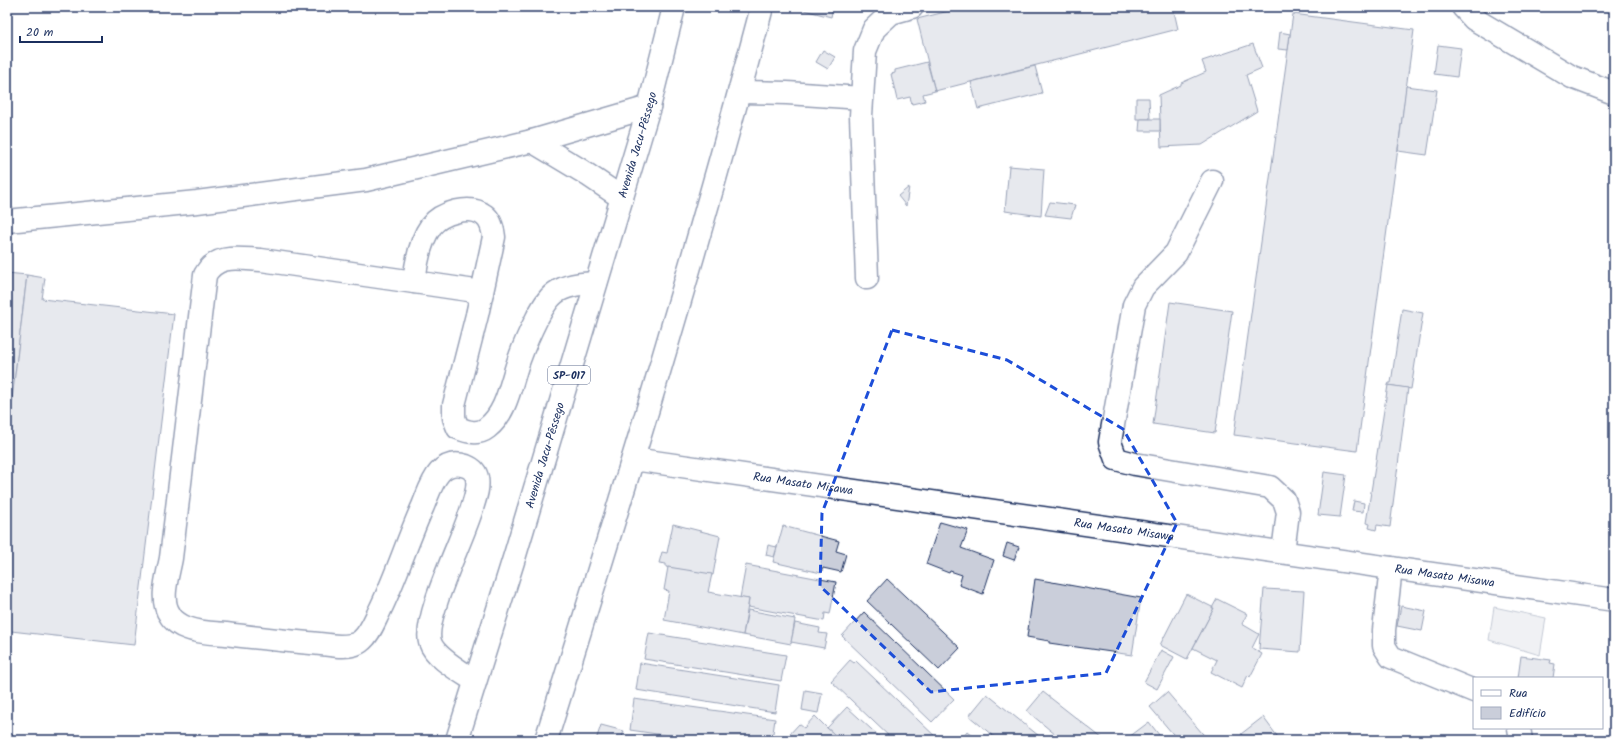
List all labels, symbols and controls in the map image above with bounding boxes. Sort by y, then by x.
scale bar [20,18,102,44]
text: 20 m [26,23,54,42]
street label: Avenida Jacu-Pêssego [613,90,662,200]
road number: SP-017 [548,366,590,384]
street label: Avenida Jacu-Pêssego [520,400,570,511]
street label: Rua Masato Misawa [752,467,855,501]
street label: Rua Masato Misawa [1073,513,1175,547]
street label: Rua Masato Misawa [1393,560,1496,593]
legend [1473,677,1603,729]
text: Rua [1509,684,1528,703]
text: Edifício [1509,704,1546,723]

